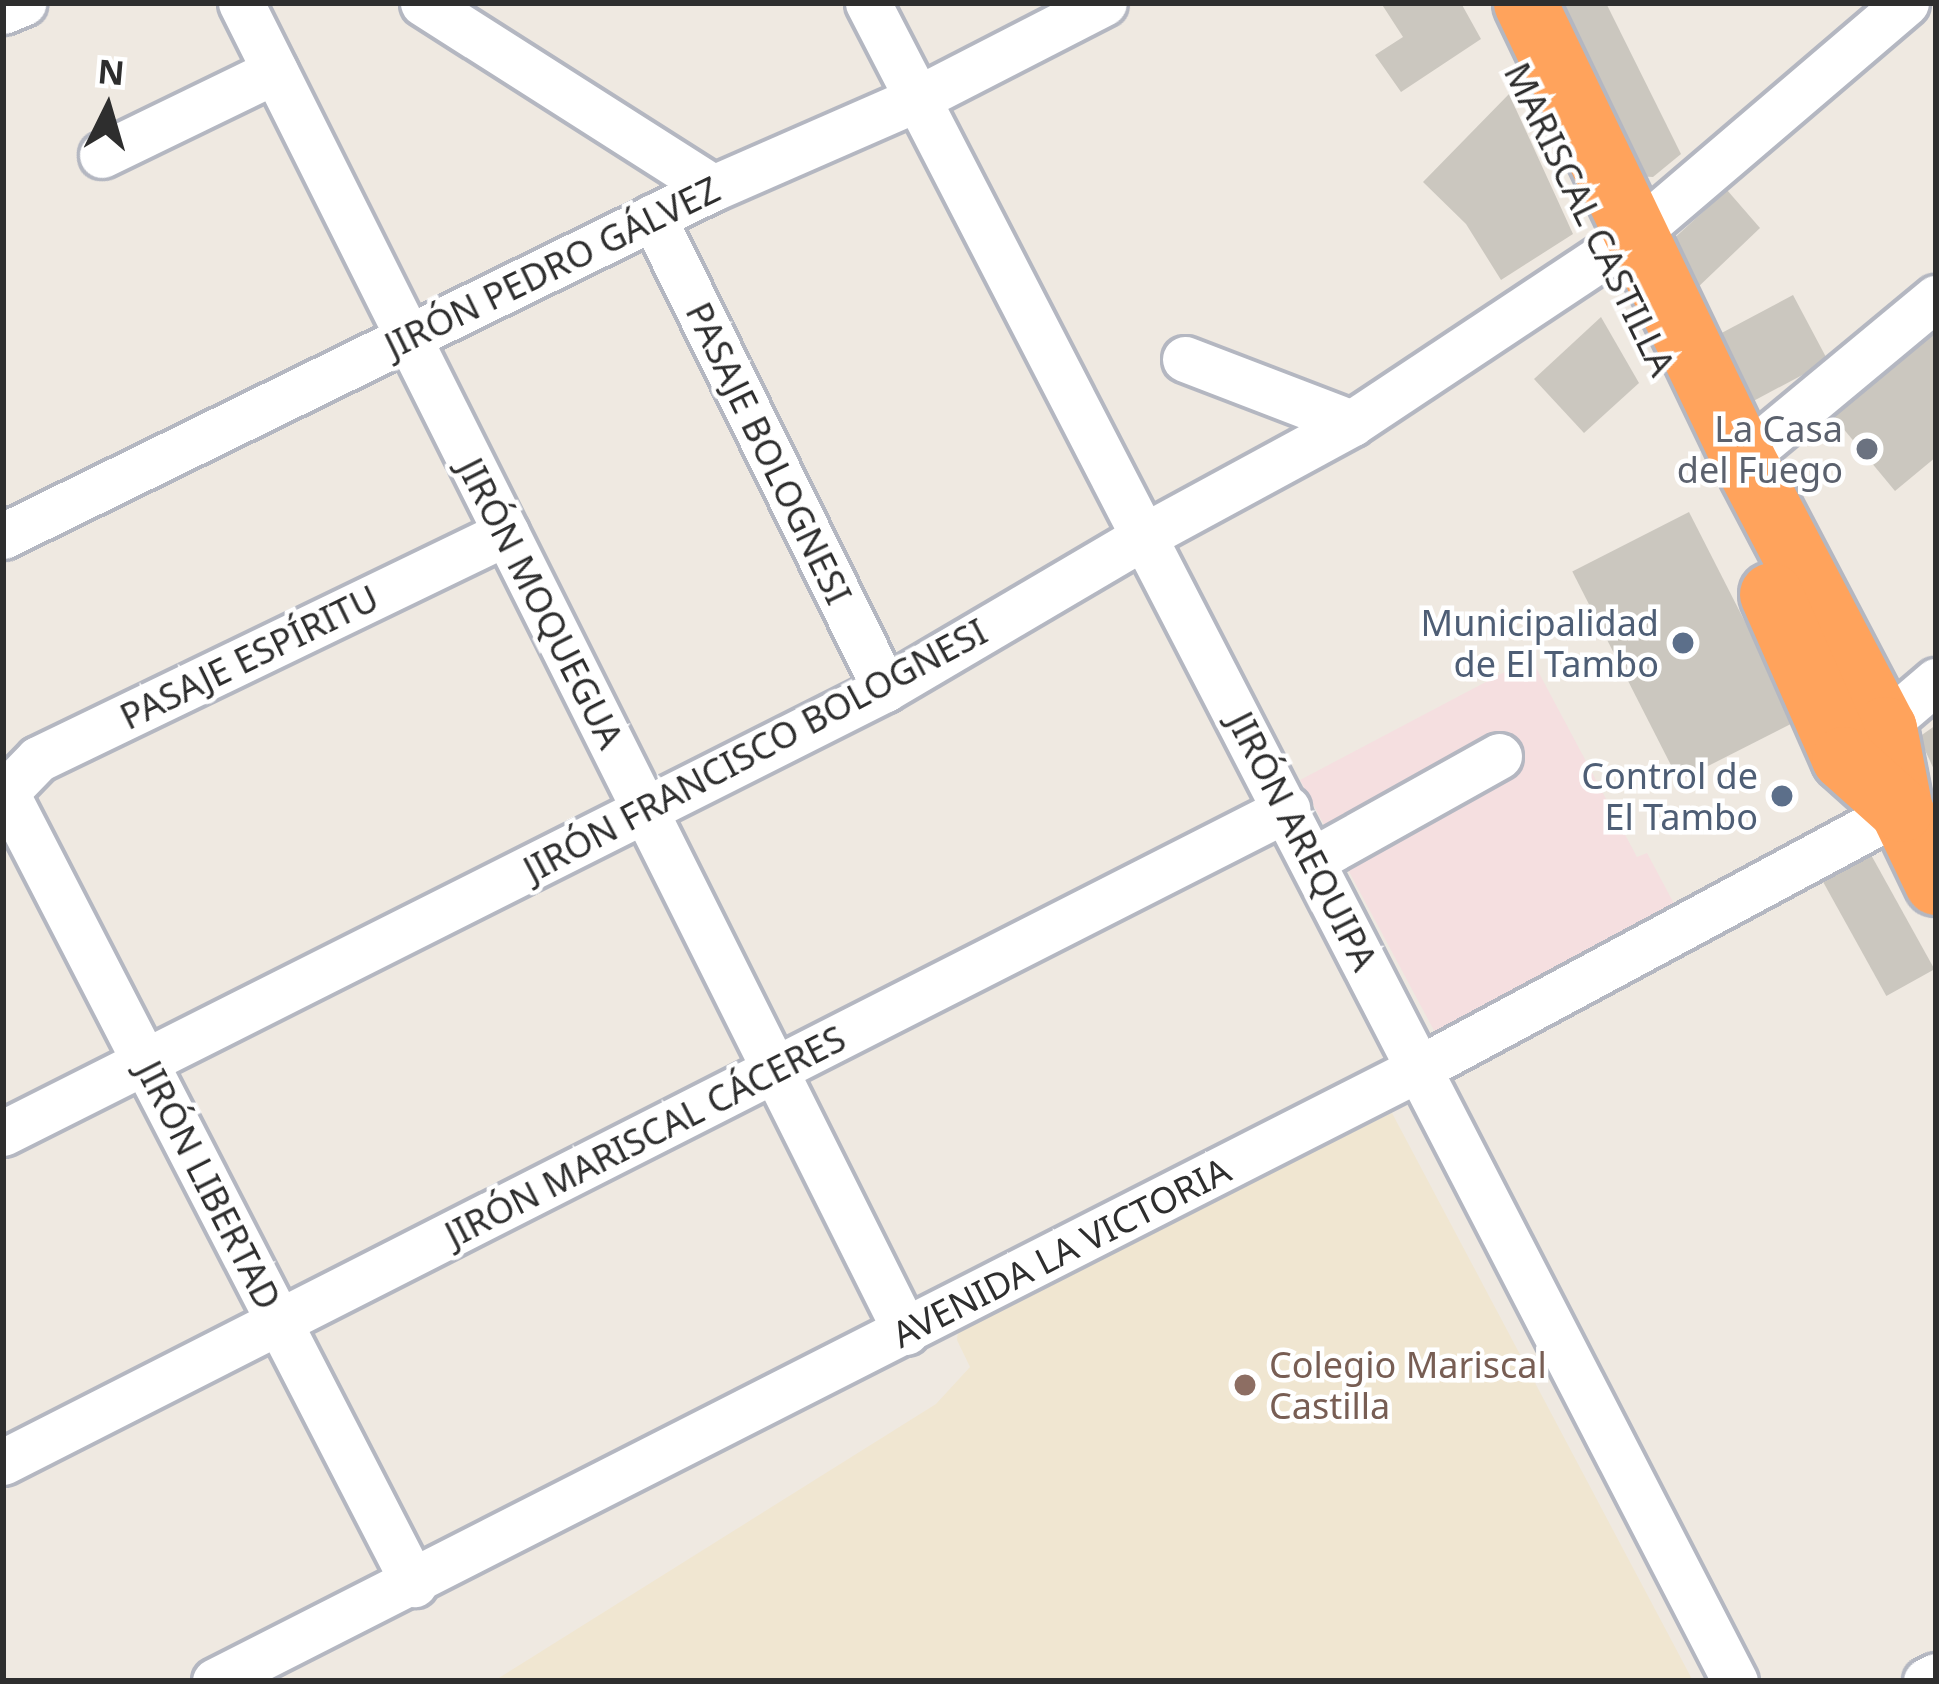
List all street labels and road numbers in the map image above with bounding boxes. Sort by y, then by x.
street label: MARISCAL CASTILLA [1496,56,1684,382]
street label: JIRÓN PEDRO GÁLVEZ [378,167,726,367]
street label: PASAJE BOLOGNESI [677,295,861,611]
street label: JIRÓN MOQUEGUA [449,451,633,755]
street label: PASAJE ESPÍRITU [113,576,385,738]
street label: JIRÓN FRANCISCO BOLOGNESI [516,609,994,891]
street label: JIRÓN AREQUIPA [1219,705,1387,977]
street label: JIRÓN MARISCAL CÁCERES [438,1016,852,1256]
street label: JIRÓN LIBERTAD [128,1054,290,1316]
street label: AVENIDA LA VICTORIA [885,1148,1237,1356]

